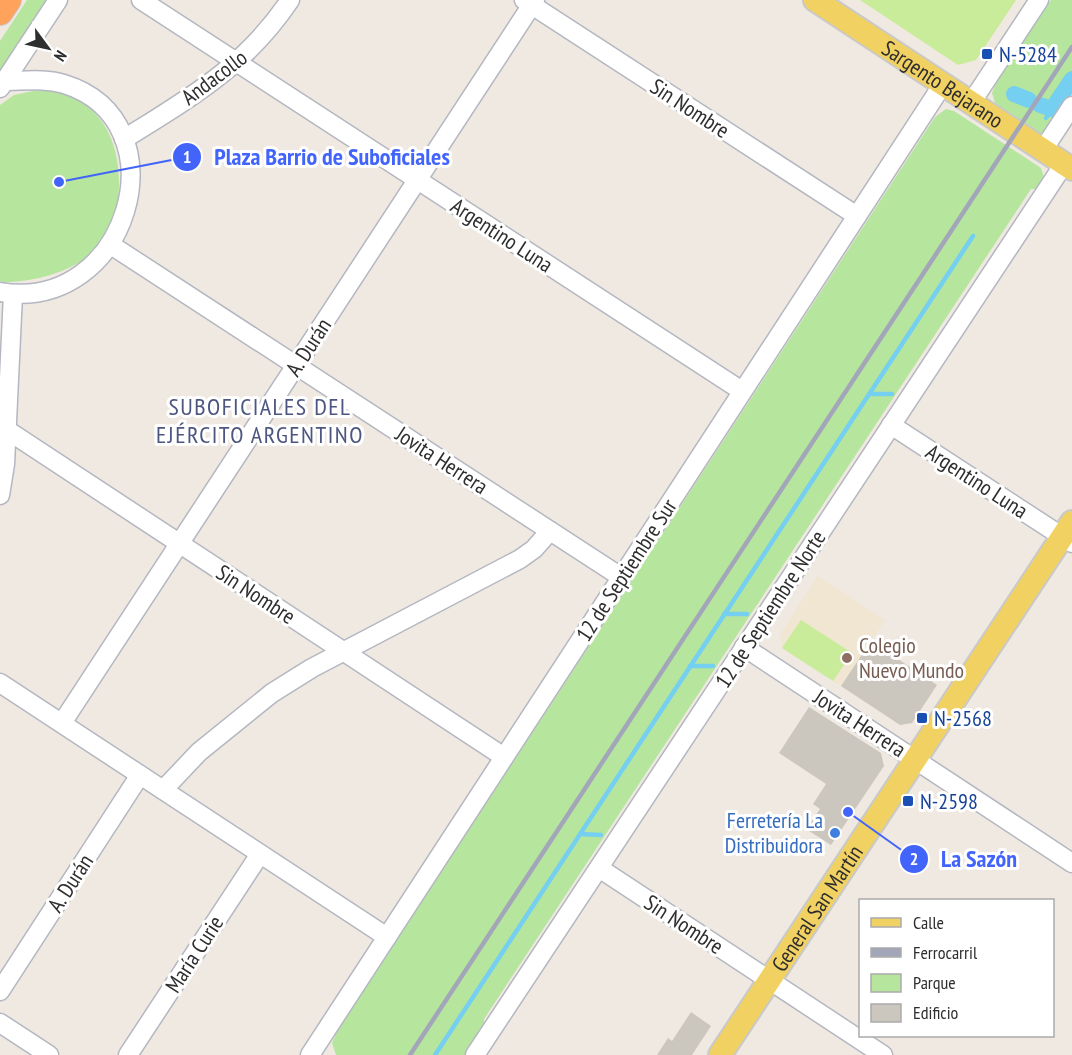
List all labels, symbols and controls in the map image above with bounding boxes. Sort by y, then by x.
north arrow [18,18,78,78]
street label: Sargento Bejarano [877,34,1009,134]
place label: N-5284 [999,40,1057,68]
street label: Andacollo [176,43,252,111]
text: N [50,47,71,65]
marker: N-5284 [980,47,994,61]
street label: Sin Nombre [645,72,735,144]
callout: Plaza Barrio de Suboficiales [172,136,462,178]
text: Plaza Barrio de Suboficiales [214,141,450,172]
text: 1 [183,145,191,168]
street label: Argentino Luna [446,192,558,278]
street label: A. Durán [279,313,337,381]
district label: SUBOFICIALES DEL EJÉRCITO ARGENTINO [156,391,364,450]
street label: Jovita Herrera [390,419,493,500]
street label: Argentino Luna [921,438,1033,524]
street label: 12 de Septiembre Sur [569,493,683,647]
street label: 12 de Septiembre Norte [709,525,831,693]
street label: Sin Nombre [211,558,301,630]
place label: Colegio Nuevo Mundo [859,631,964,684]
marker: Colegio Nuevo Mundo [840,651,854,665]
street label: Jovita Herrera [808,682,911,763]
place label: N-2568 [934,704,992,732]
marker: N-2568 [915,711,929,725]
place label: N-2598 [920,787,978,815]
marker: N-2598 [901,794,915,808]
place label: Ferretería La Distribuidora [725,806,823,859]
marker: Ferretería La Distribuidora [828,826,842,840]
callout: La Sazón [899,838,1029,880]
street label: General San Martín [765,840,869,977]
text: La Sazón [941,843,1017,874]
text: 2 [910,847,918,870]
street label: A. Durán [41,849,99,917]
street label: Sin Nombre [639,888,729,960]
legend [859,899,1054,1037]
street label: María Curie [159,910,229,998]
text: Calle [913,911,944,934]
text: Ferrocarril [913,941,978,964]
text: Parque [913,971,956,994]
text: Edificio [913,1001,959,1024]

